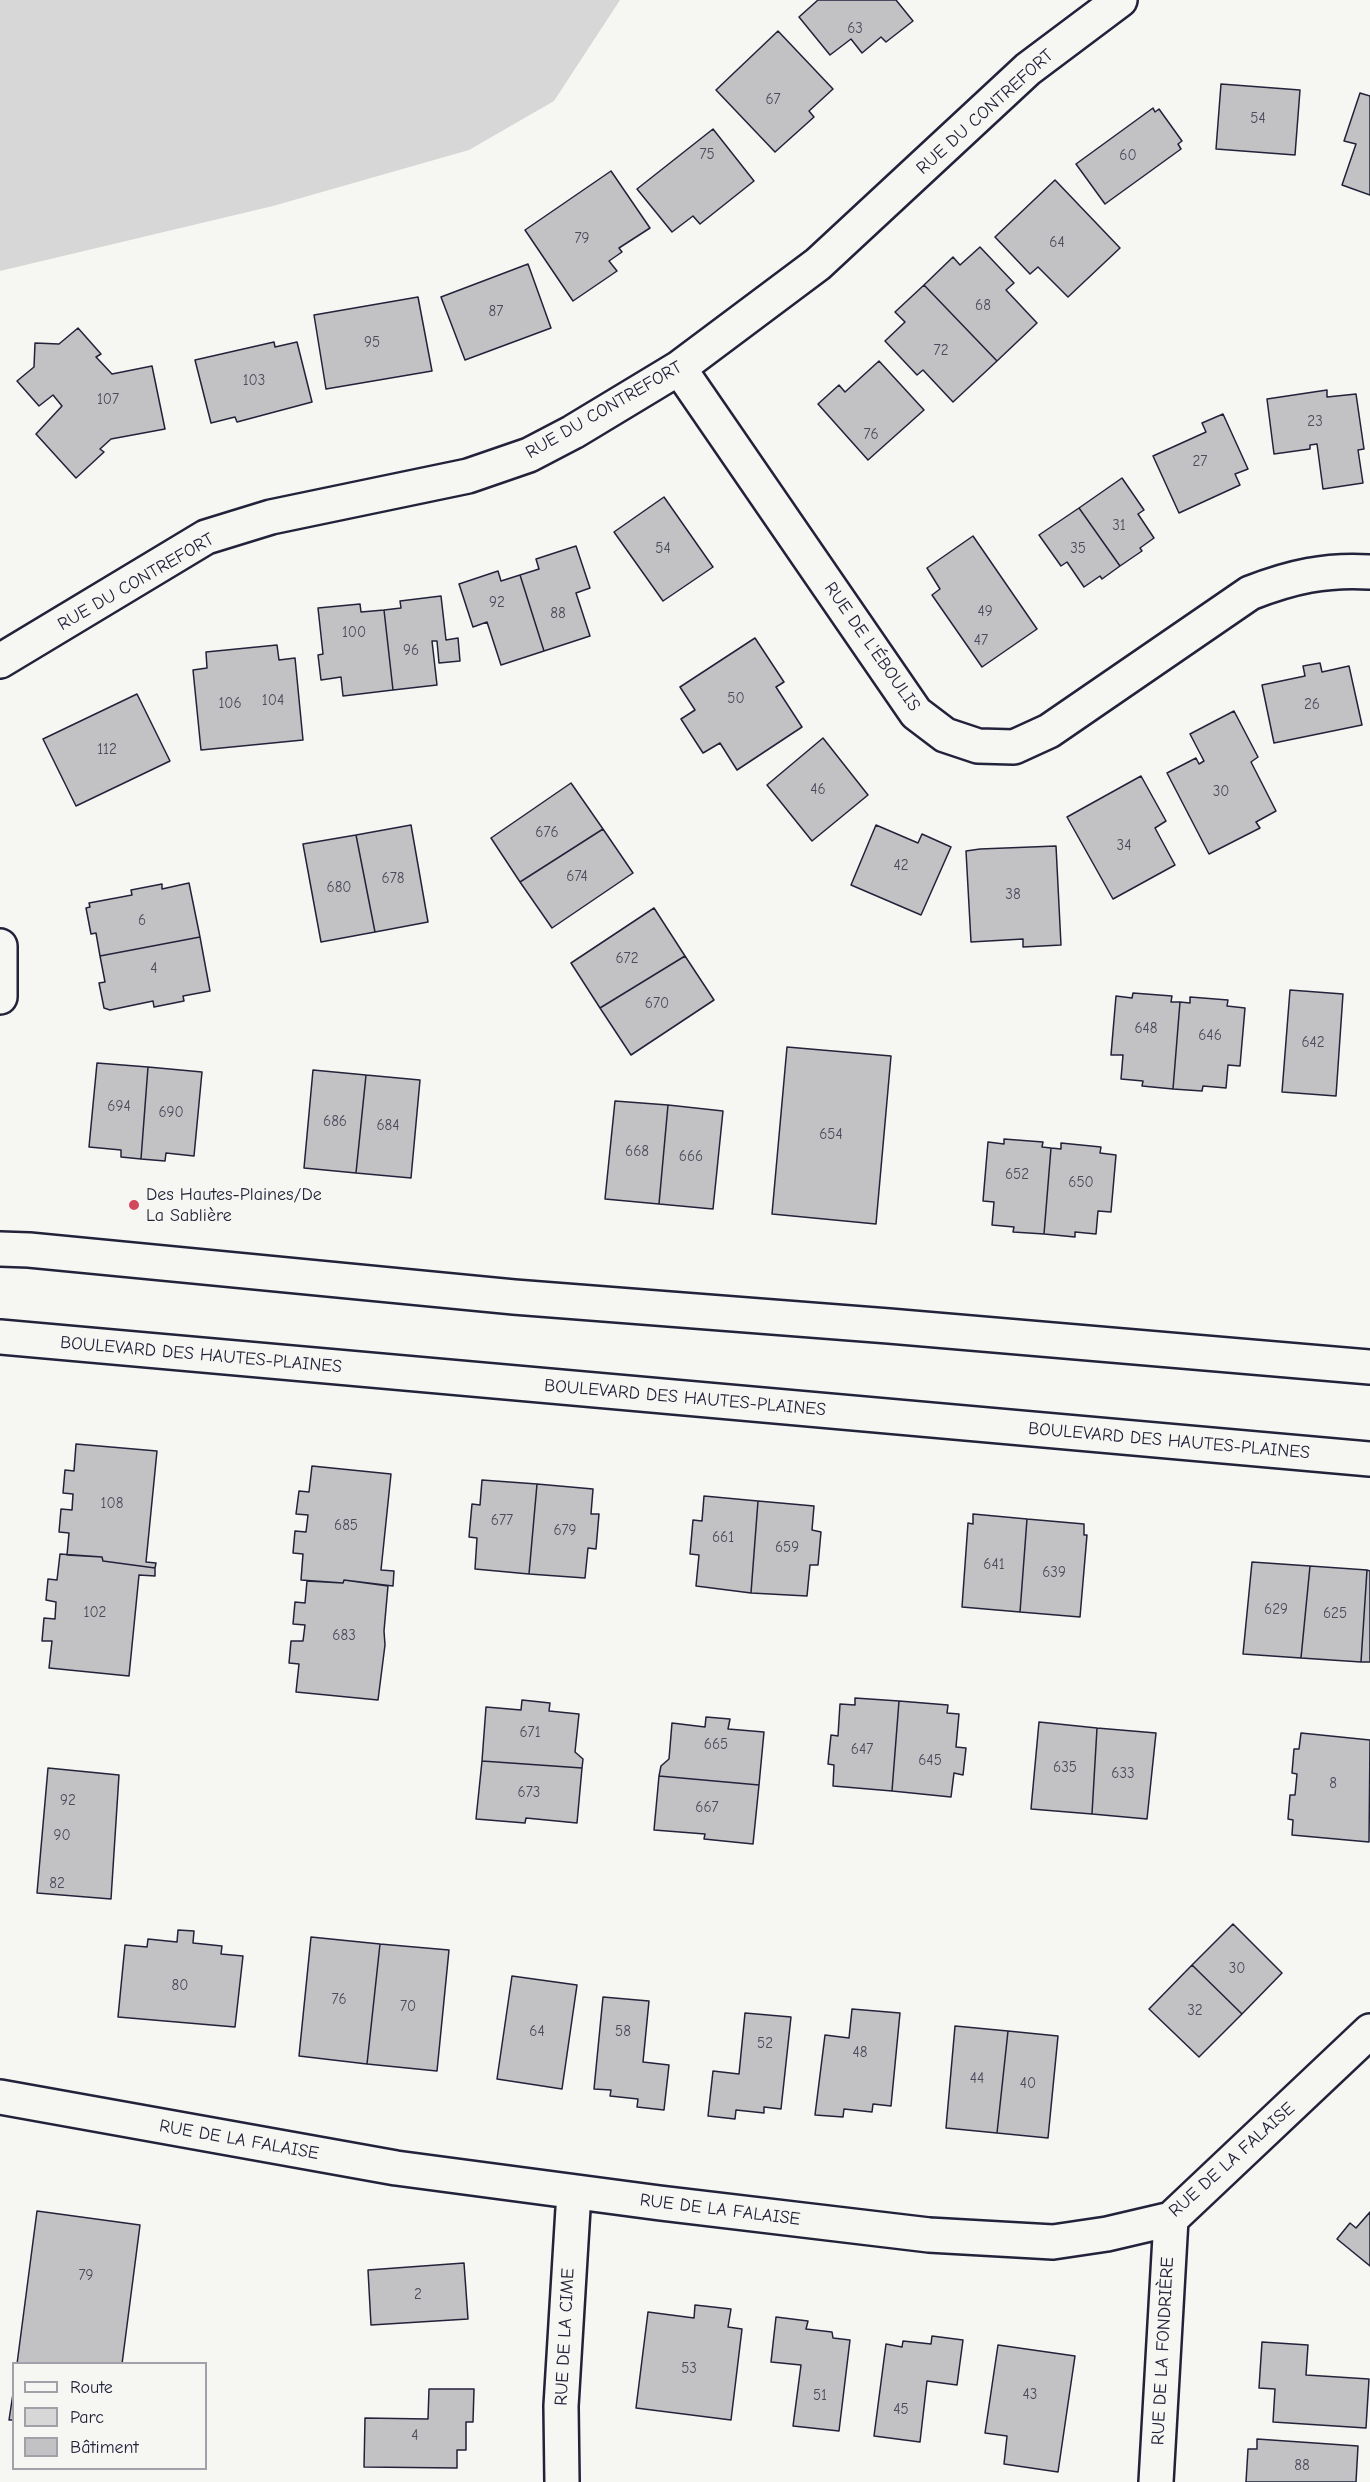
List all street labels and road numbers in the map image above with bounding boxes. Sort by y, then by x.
street label: RUE DU CONTREFORT [912,45,1058,179]
street label: RUE DU CONTREFORT [522,356,686,464]
street label: RUE DU CONTREFORT [54,528,218,636]
street label: RUE DE L'ÉBOULIS [819,578,925,716]
street label: BOULEVARD DES HAUTES-PLAINES [59,1332,343,1378]
street label: BOULEVARD DES HAUTES-PLAINES [543,1375,827,1421]
street label: BOULEVARD DES HAUTES-PLAINES [1027,1418,1311,1464]
street label: RUE DE LA FALAISE [1165,2098,1299,2222]
street label: RUE DE LA FALAISE [158,2115,320,2165]
street label: RUE DE LA FALAISE [638,2189,802,2231]
street label: RUE DE LA FONDRIÈRE [1147,2256,1179,2446]
street label: RUE DE LA CIME [551,2268,579,2406]

